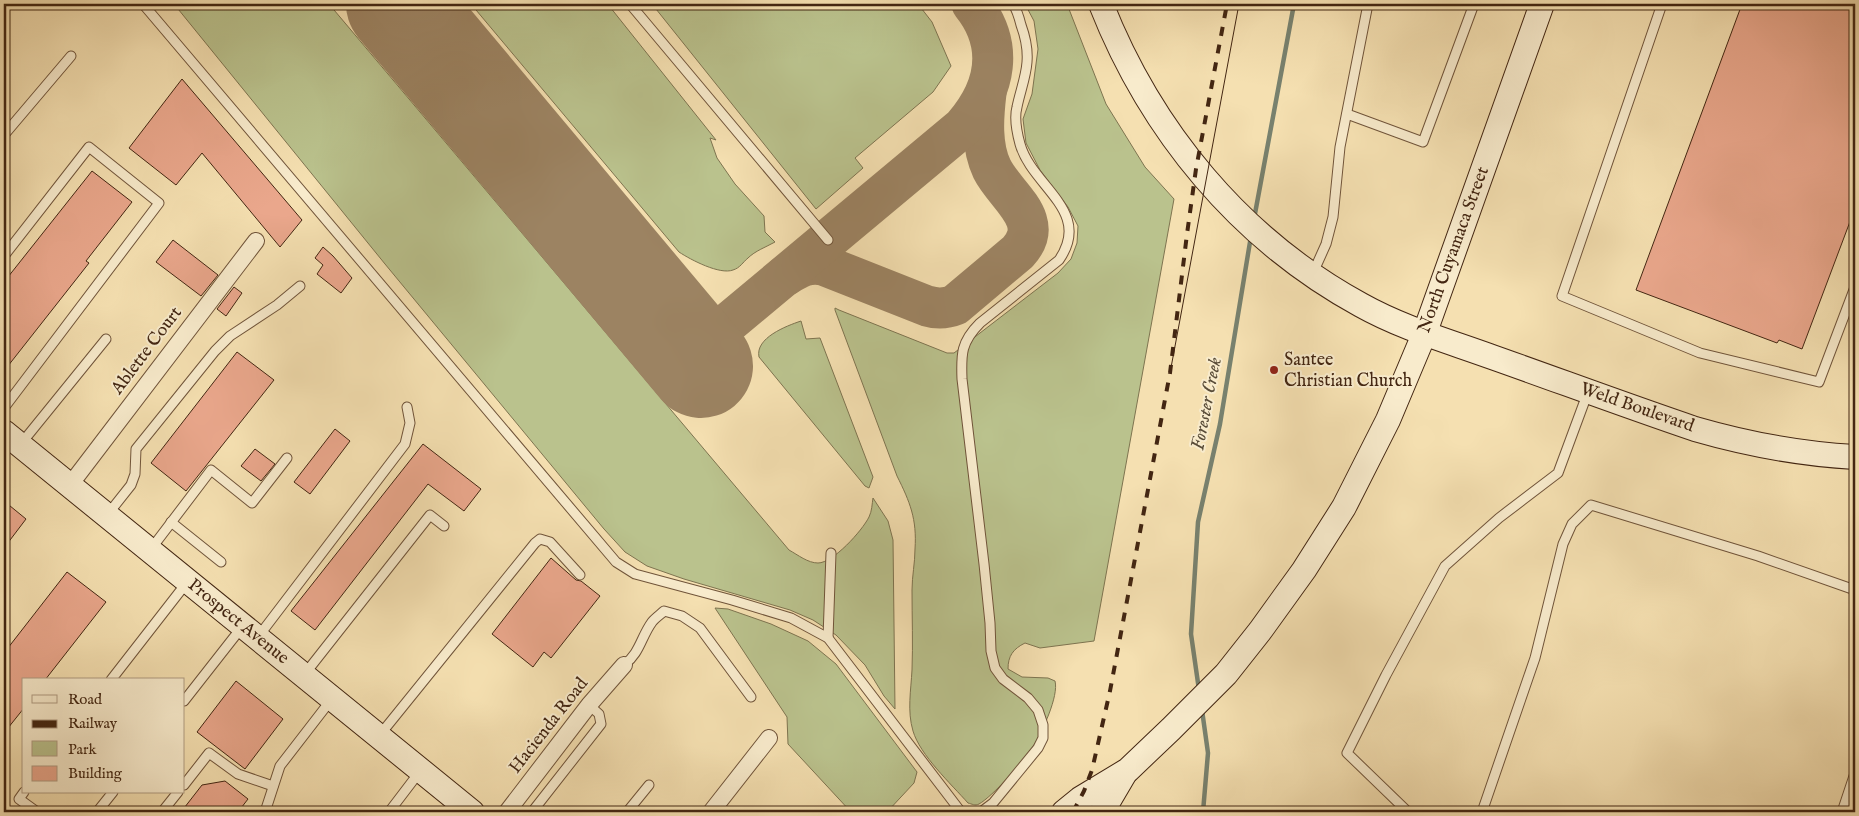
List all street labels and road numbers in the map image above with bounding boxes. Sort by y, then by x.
street label: North Cuyamaca Street [1413,164,1495,336]
street label: Ablette Court [106,303,187,400]
street label: Weld Boulevard [1577,378,1697,438]
street label: Prospect Avenue [183,574,293,670]
street label: Hacienda Road [504,673,594,779]

